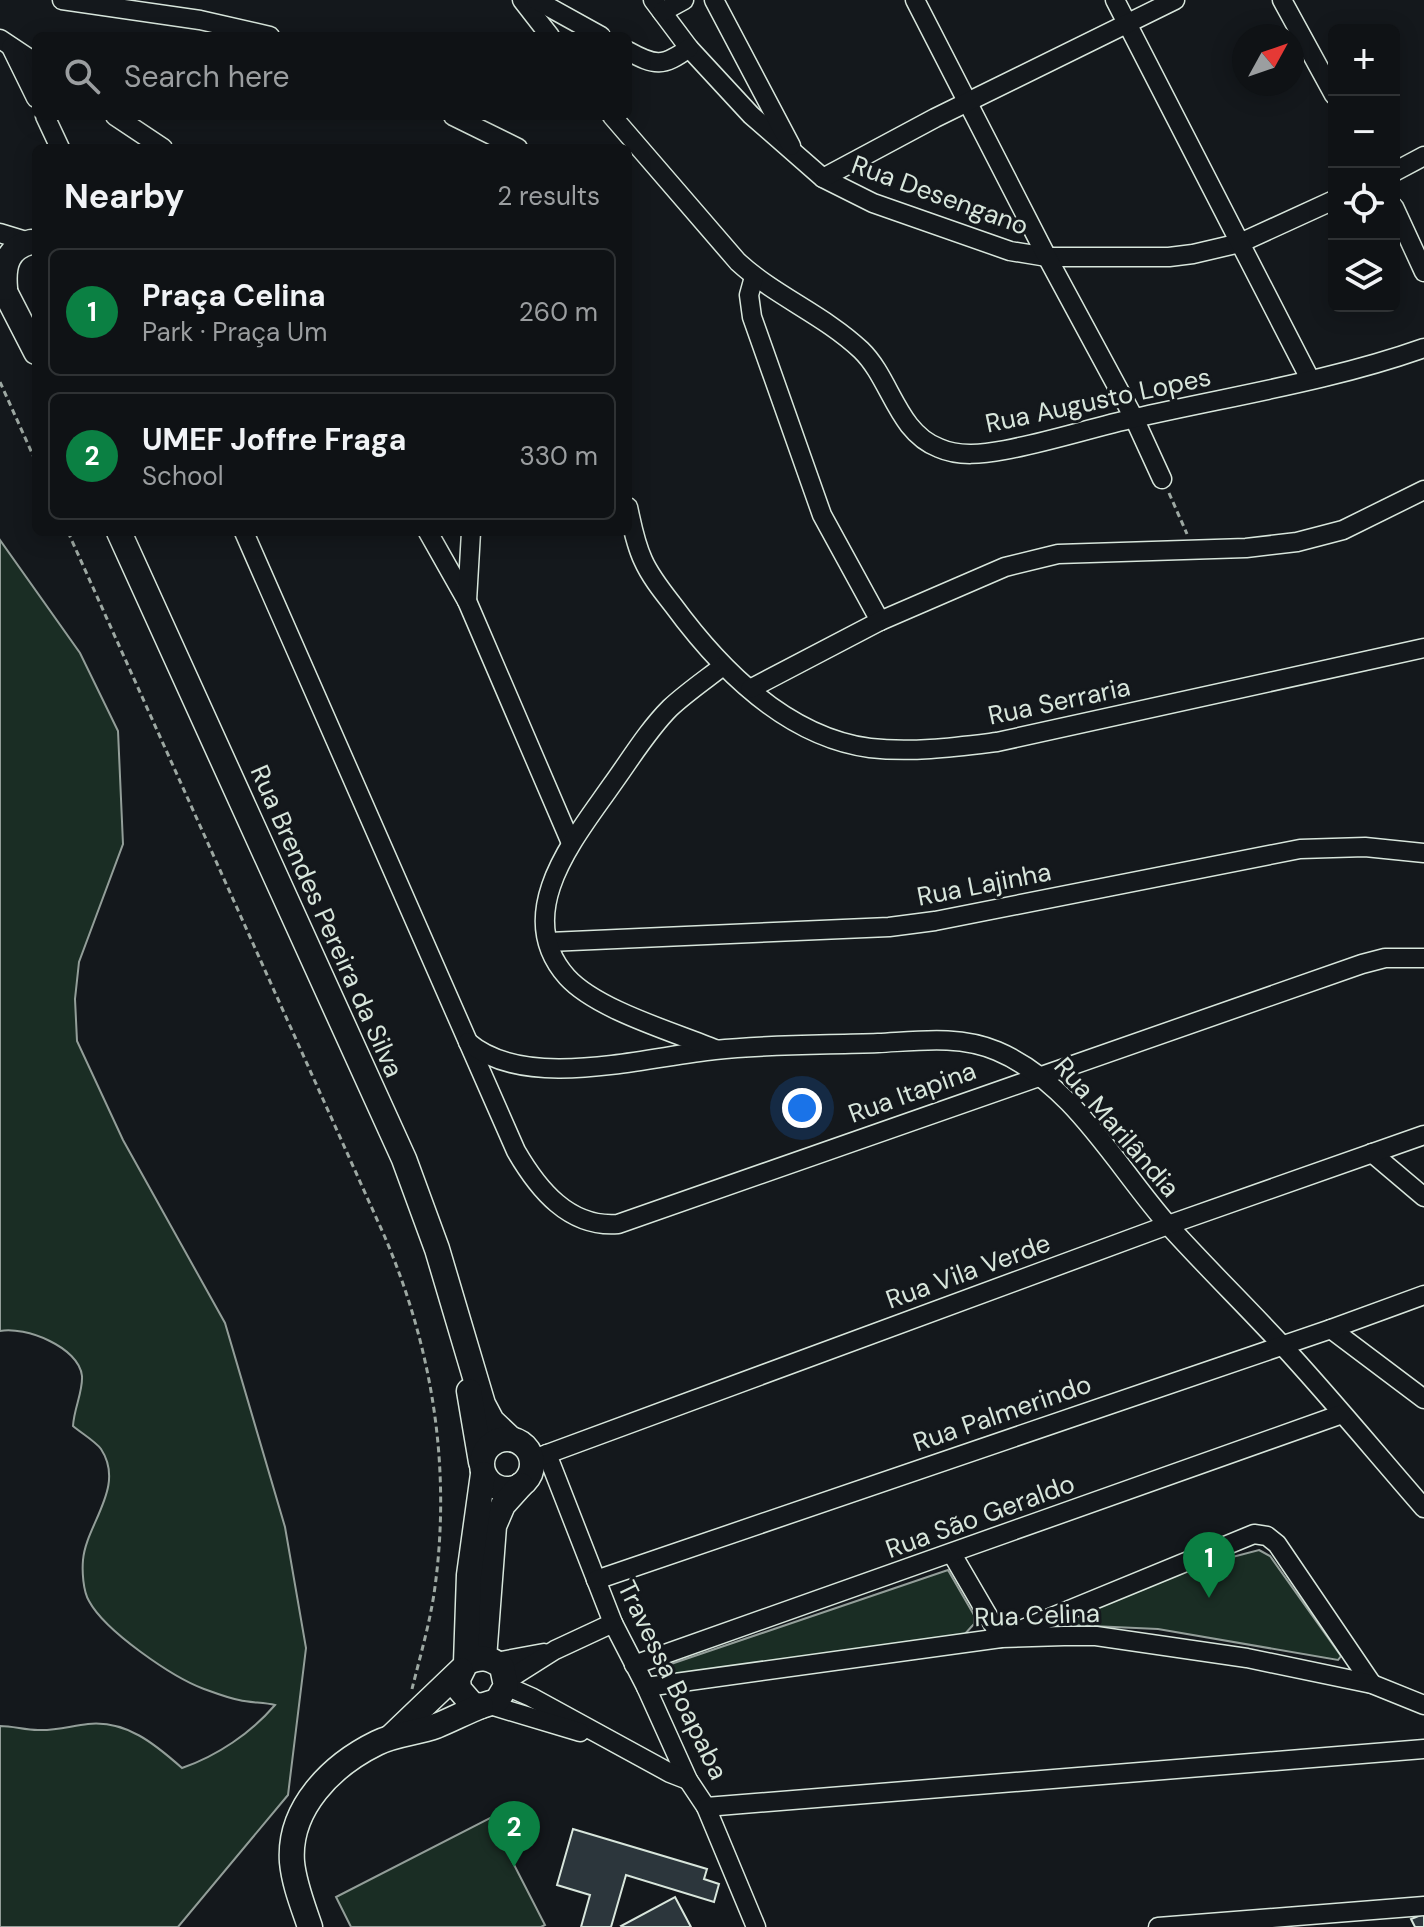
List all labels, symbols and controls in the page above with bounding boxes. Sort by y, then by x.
north arrow [1232,24,1304,96]
map controls [1328,24,1400,312]
button: + [1328,24,1400,96]
search box [32,32,632,120]
icon: search [60,54,104,98]
text: Search here [124,57,290,96]
button: − [1328,96,1400,168]
street label: Rua Desengano [847,147,1033,243]
button: locate [1328,168,1400,240]
text: Nearby [64,174,184,219]
text: 2 results [497,179,600,213]
button: layers [1328,240,1400,312]
text: Praça Celina [142,276,326,315]
text: 1 [87,295,97,329]
text: 260 m [519,295,598,329]
text: Park · Praça Um [142,315,327,349]
street label: Rua Augusto Lopes [982,359,1214,441]
text: UMEF Joffre Fraga [142,420,406,459]
text: 2 [84,439,100,473]
text: 330 m [519,439,598,473]
text: School [142,459,224,493]
street label: Rua Serraria [985,669,1133,733]
street label: Rua Brendes Pereira da Silva [243,759,411,1083]
street label: Rua Lajinha [914,854,1054,914]
street label: Rua Marilândia [1047,1050,1187,1204]
street label: Rua Itapina [844,1053,980,1131]
your location [782,1088,822,1128]
street label: Rua Vila Verde [881,1226,1055,1316]
street label: Rua Palmerindo [908,1367,1096,1459]
street label: Rua São Geraldo [881,1466,1079,1566]
pin: 1 [1183,1532,1235,1598]
street label: Travessa Boapaba [610,1575,736,1785]
street label: Rua Celina [973,1596,1101,1634]
pin: 2 [488,1801,540,1867]

